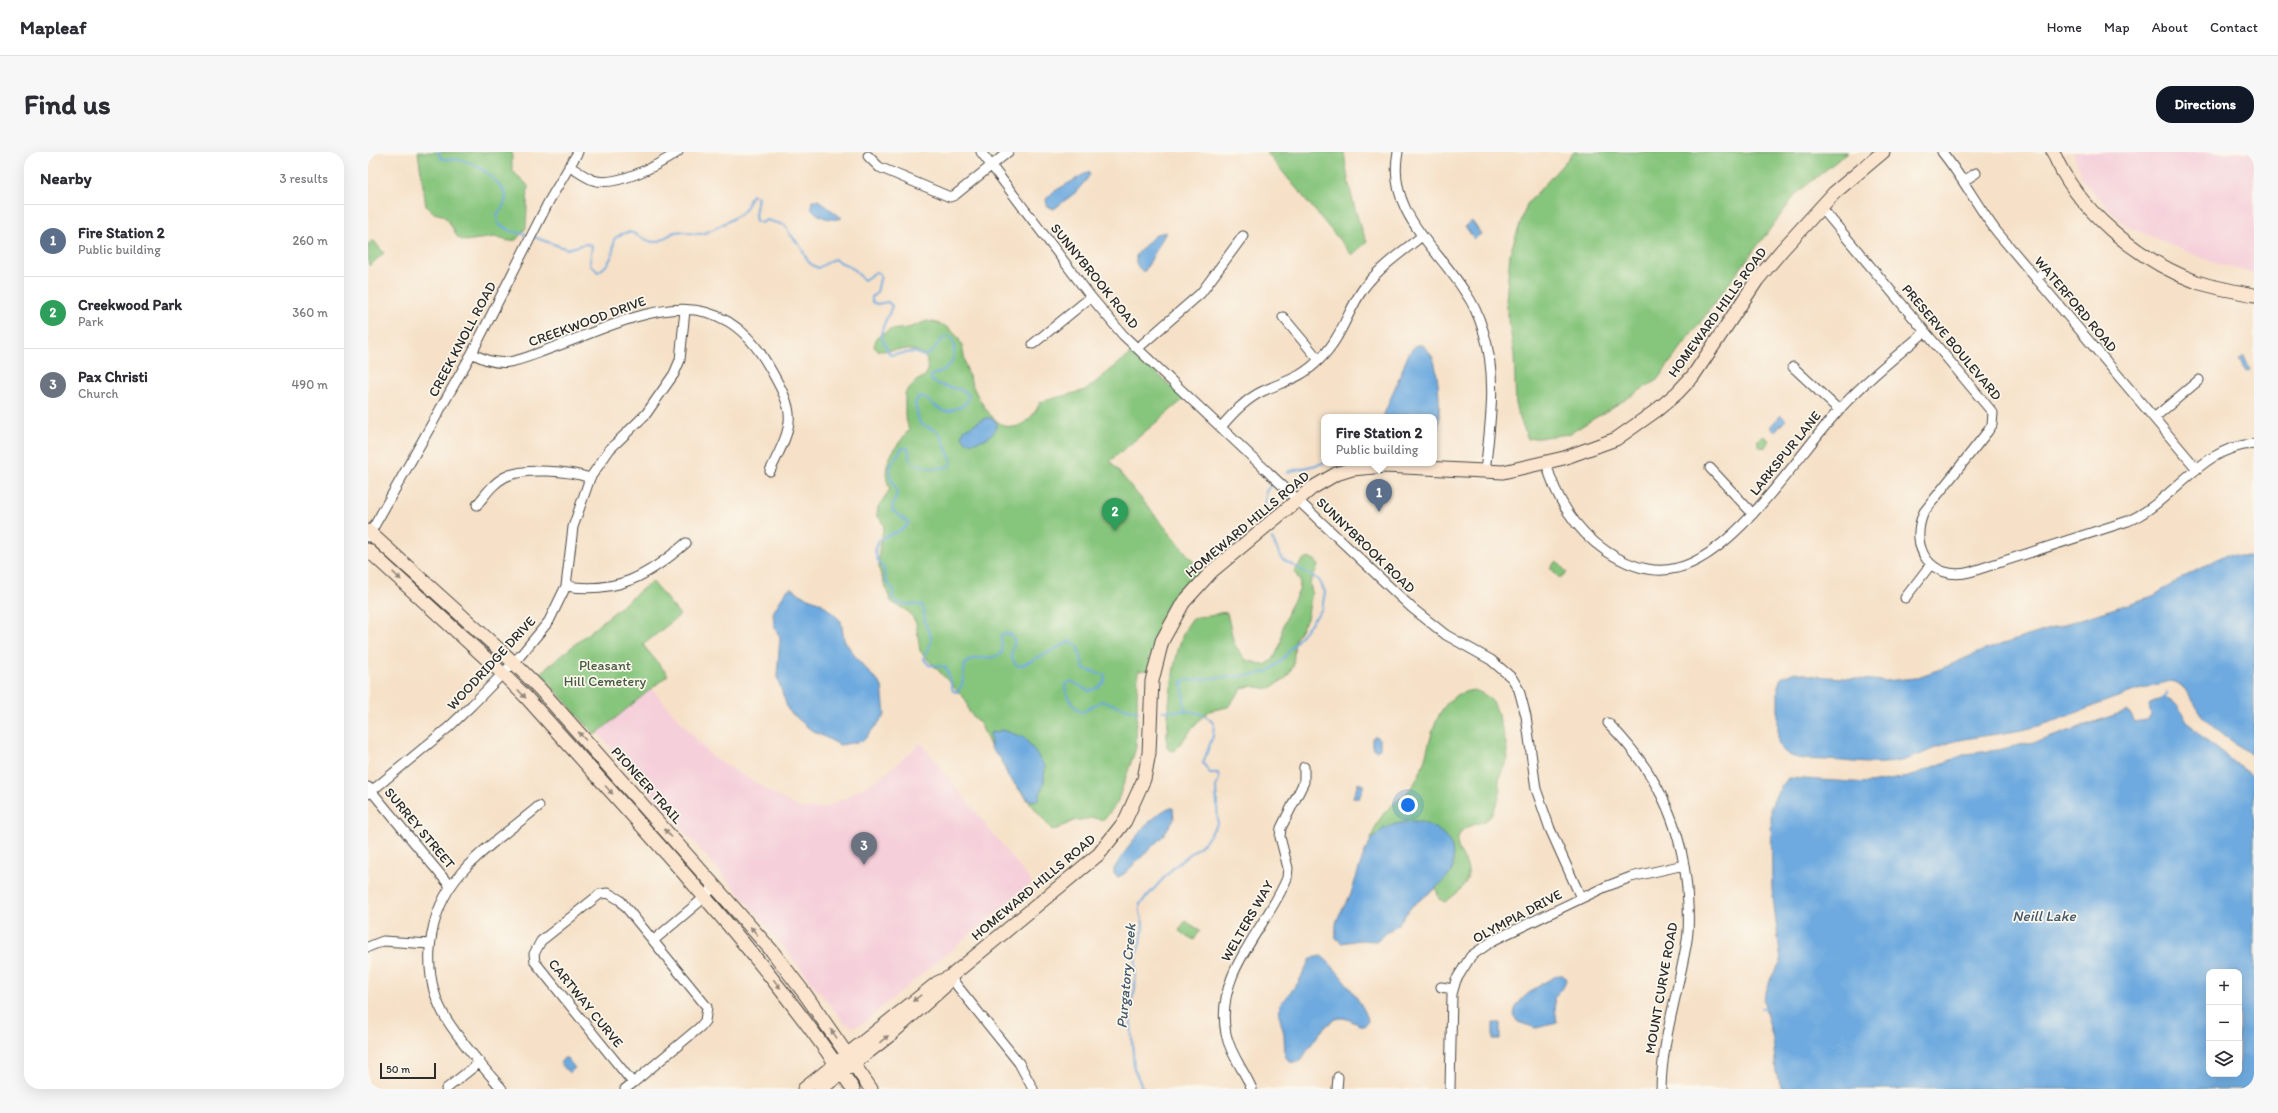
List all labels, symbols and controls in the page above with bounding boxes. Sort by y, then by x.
text: Mapleaf [20,16,86,39]
text: Home [2047,19,2082,36]
text: Map [2104,19,2130,36]
text: About [2152,19,2188,36]
text: Contact [2210,19,2258,36]
button: Directions [2156,86,2254,123]
text: Find us [24,87,111,121]
text: Nearby [40,168,92,188]
text: 3 results [279,171,328,186]
street label: SUNNYBROOK ROAD [1047,220,1142,333]
text: Fire Station 2 [78,224,165,242]
text: 1 [50,233,56,248]
text: 260 m [292,233,328,248]
text: Public building [78,242,161,257]
street label: HOMEWARD HILLS ROAD [1664,244,1770,381]
street label: WATERFORD ROAD [2031,253,2121,356]
street label: CREEK KNOLL ROAD [425,279,500,400]
street label: PRESERVE BOULEVARD [1898,281,2005,404]
street label: CREEKWOOD DRIVE [526,292,648,351]
text: Creekwood Park [78,296,182,314]
text: 2 [50,305,56,320]
text: 360 m [292,305,328,320]
text: Park [78,314,104,329]
text: Pax Christi [78,368,148,386]
text: 3 [49,377,57,392]
text: 490 m [292,377,328,392]
text: Church [78,386,119,401]
street label: LARKSPUR LANE [1746,407,1825,499]
popup [1321,414,1437,466]
text: Fire Station 2 [1336,424,1422,442]
text: Public building [1336,442,1418,457]
street label: HOMEWARD HILLS ROAD [1182,467,1313,581]
pin: 1 [1366,479,1392,512]
street label: SUNNYBROOK ROAD [1313,494,1419,597]
pin: 2 [1102,498,1128,531]
one-way arrow [392,572,402,581]
street label: WOODRIDGE DRIVE [444,613,539,714]
park label: Pleasant Hill Cemetery [564,657,647,690]
one-way arrow [518,689,527,699]
one-way arrow [577,731,587,741]
street label: PIONEER TRAIL [608,743,686,827]
street label: SURREY STREET [381,784,459,873]
one-way arrow [605,785,614,796]
your location [1398,795,1418,815]
one-way arrow [664,828,673,838]
street label: HOMEWARD HILLS ROAD [968,830,1099,944]
pin: 3 [851,832,877,865]
street label: WELTERS WAY [1217,878,1278,965]
street label: OLYMPIA DRIVE [1470,886,1565,947]
water label: Neill Lake [2012,907,2076,925]
street label: MOUNT CURVE ROAD [1642,921,1681,1055]
water label: Purgatory Creek [1112,922,1140,1029]
one-way arrow [750,926,759,936]
street label: CARTWAY CURVE [545,956,627,1051]
map controls [2206,969,2242,1077]
button: + [2206,969,2242,1005]
one-way arrow [773,978,782,989]
one-way arrow [911,994,922,1003]
button: − [2206,1005,2242,1041]
one-way arrow [829,1028,838,1039]
one-way arrow [879,1034,890,1043]
button: layers [2206,1041,2242,1077]
scale bar [380,1061,436,1080]
text: 50 m [386,1063,410,1076]

